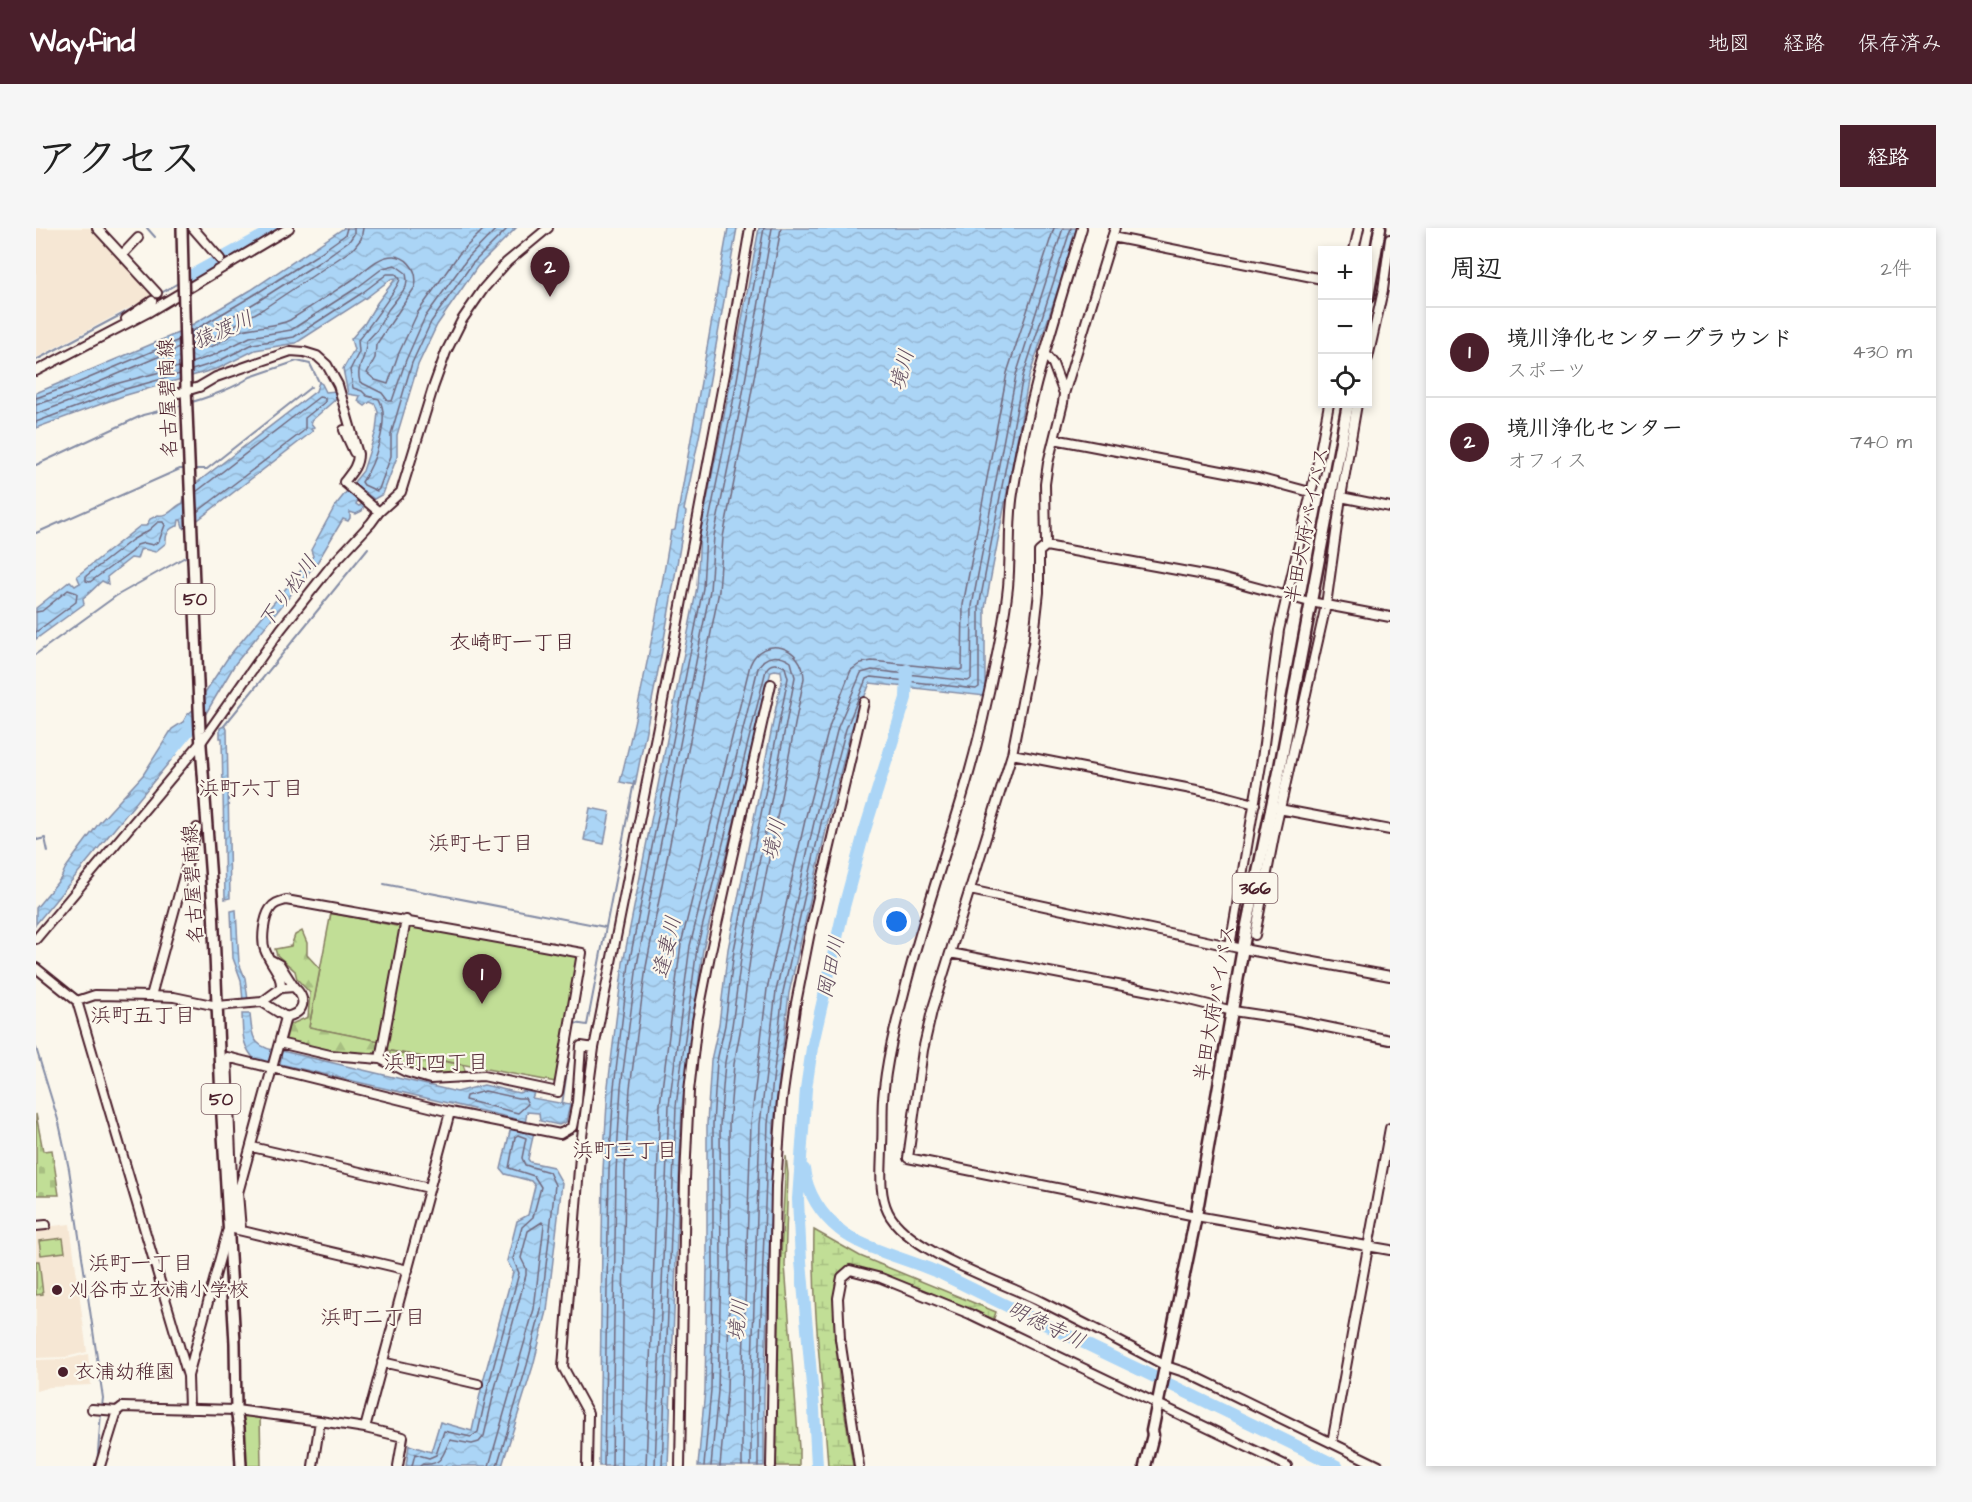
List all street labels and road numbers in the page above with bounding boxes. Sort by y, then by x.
street label: 名古屋碧南線 [152,338,184,458]
street label: 半田大府パイパス [1278,444,1336,606]
road number: 50 [176,584,214,614]
street label: 名古屋碧南線 [176,823,210,945]
road number: 366 [1232,873,1278,903]
street label: 半田大府パイパス [1187,922,1243,1084]
road number: 50 [202,1084,240,1114]

